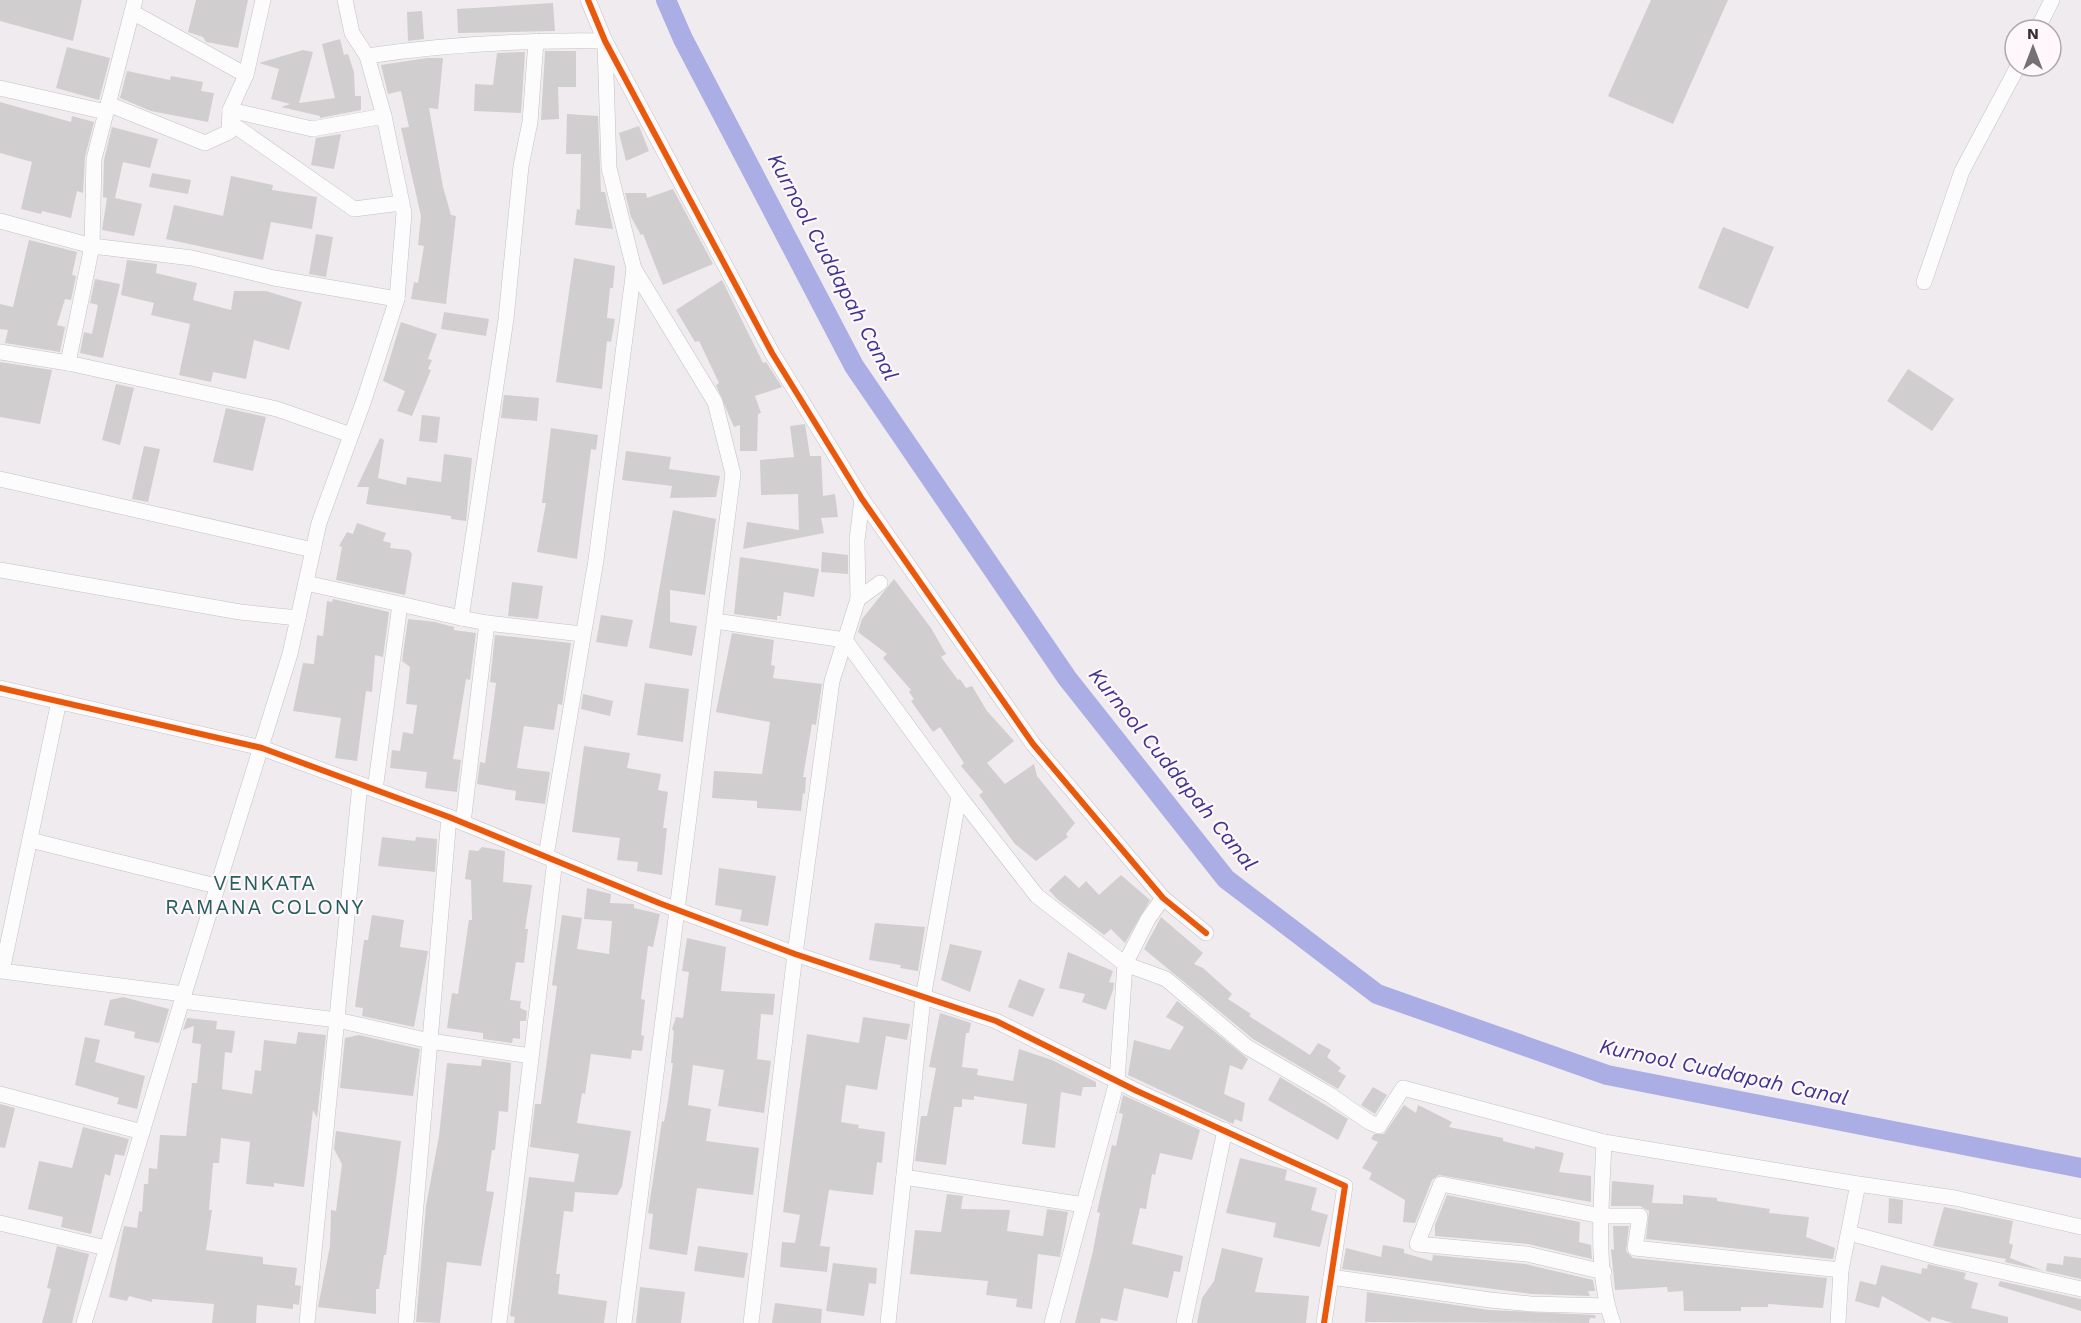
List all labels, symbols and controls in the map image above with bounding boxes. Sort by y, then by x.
north arrow [2003,18,2063,78]
text: N [2027,24,2039,43]
water label: Kurnool Cuddapah Canal [763,149,904,385]
water label: Kurnool Cuddapah Canal [1084,662,1263,875]
district label: VENKATA RAMANA COLONY [165,870,365,919]
water label: Kurnool Cuddapah Canal [1597,1033,1851,1110]

